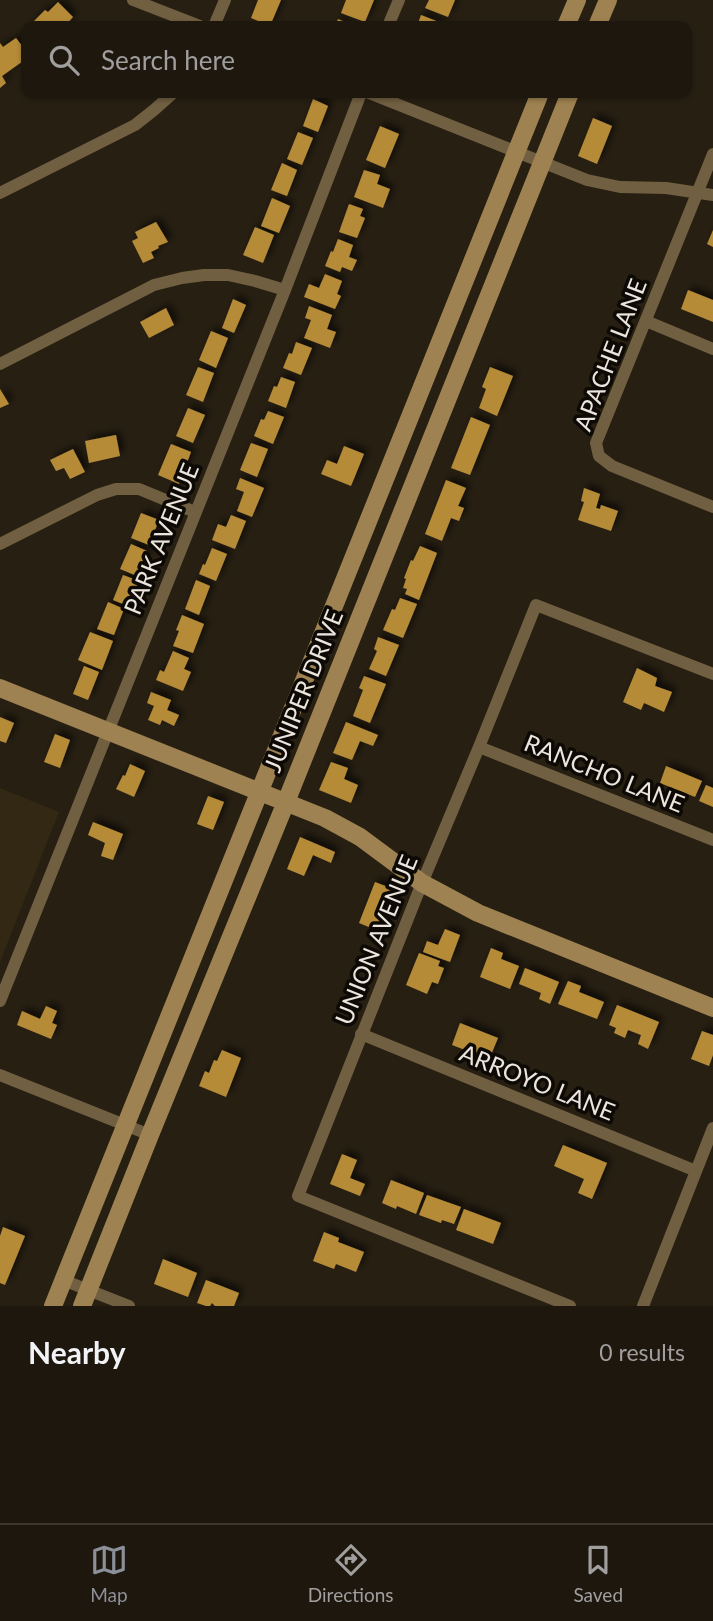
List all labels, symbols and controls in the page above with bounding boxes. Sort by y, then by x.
search box [21,21,692,98]
icon: search [45,41,83,79]
text: Search here [101,44,235,76]
street label: APACHE LANE [567,274,652,435]
street label: PARK AVENUE [117,459,204,618]
street label: JUNIPER DRIVE [257,605,348,776]
street label: RANCHO LANE [520,727,689,818]
street label: UNION AVENUE [328,850,423,1029]
street label: ARROYO LANE [456,1037,619,1126]
text: Nearby [28,1334,126,1370]
text: 0 results [599,1338,685,1366]
tab: Map [90,1541,128,1606]
tab: Directions [308,1541,394,1606]
tab: Saved [573,1541,623,1606]

